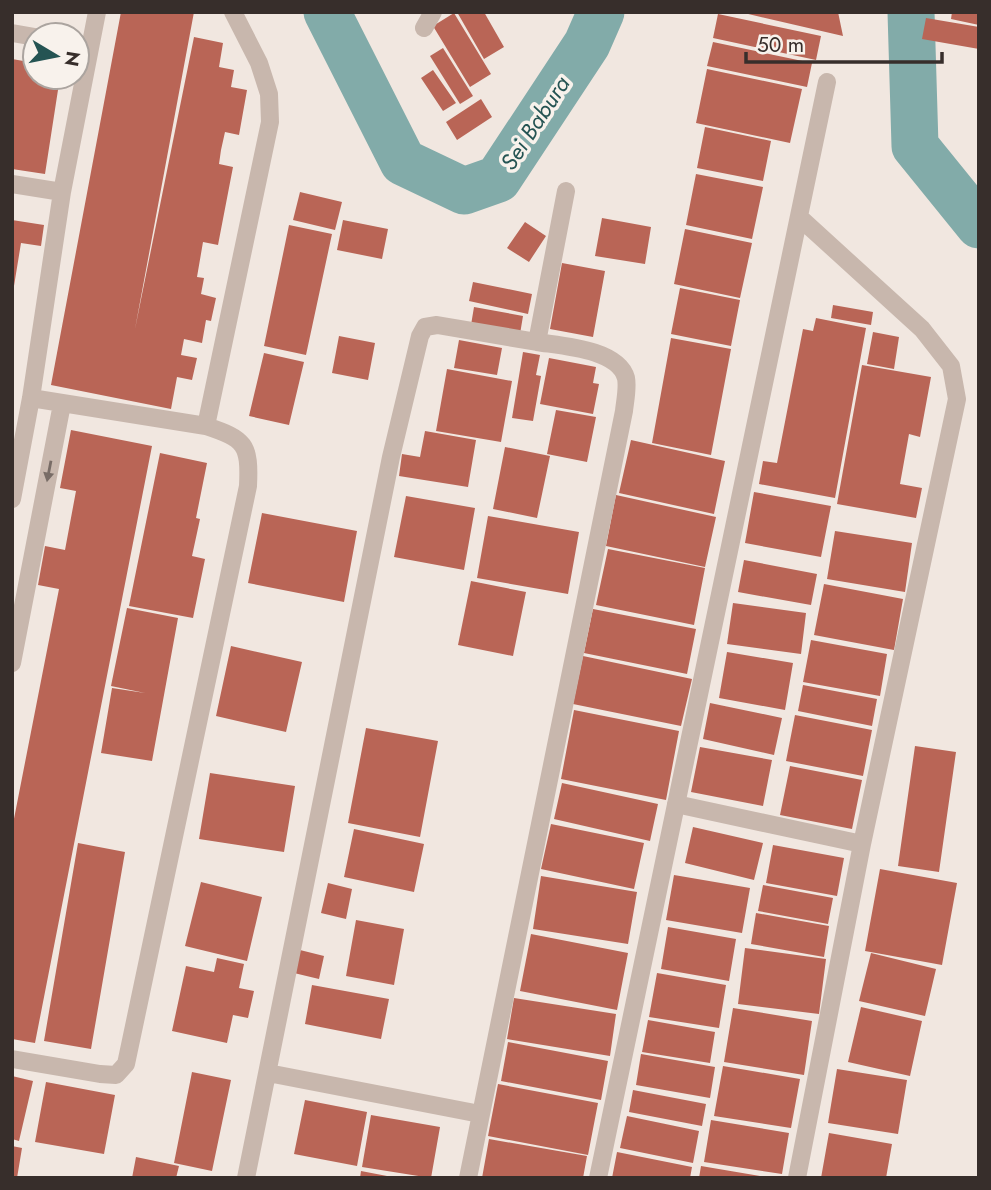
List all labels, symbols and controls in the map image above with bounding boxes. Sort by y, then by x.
north arrow [21,21,91,91]
scale bar [746,21,942,65]
text: 50 m [757,30,804,60]
text: N [58,49,87,69]
water label: Sei Babura [492,69,578,177]
one-way arrow [44,460,55,482]

